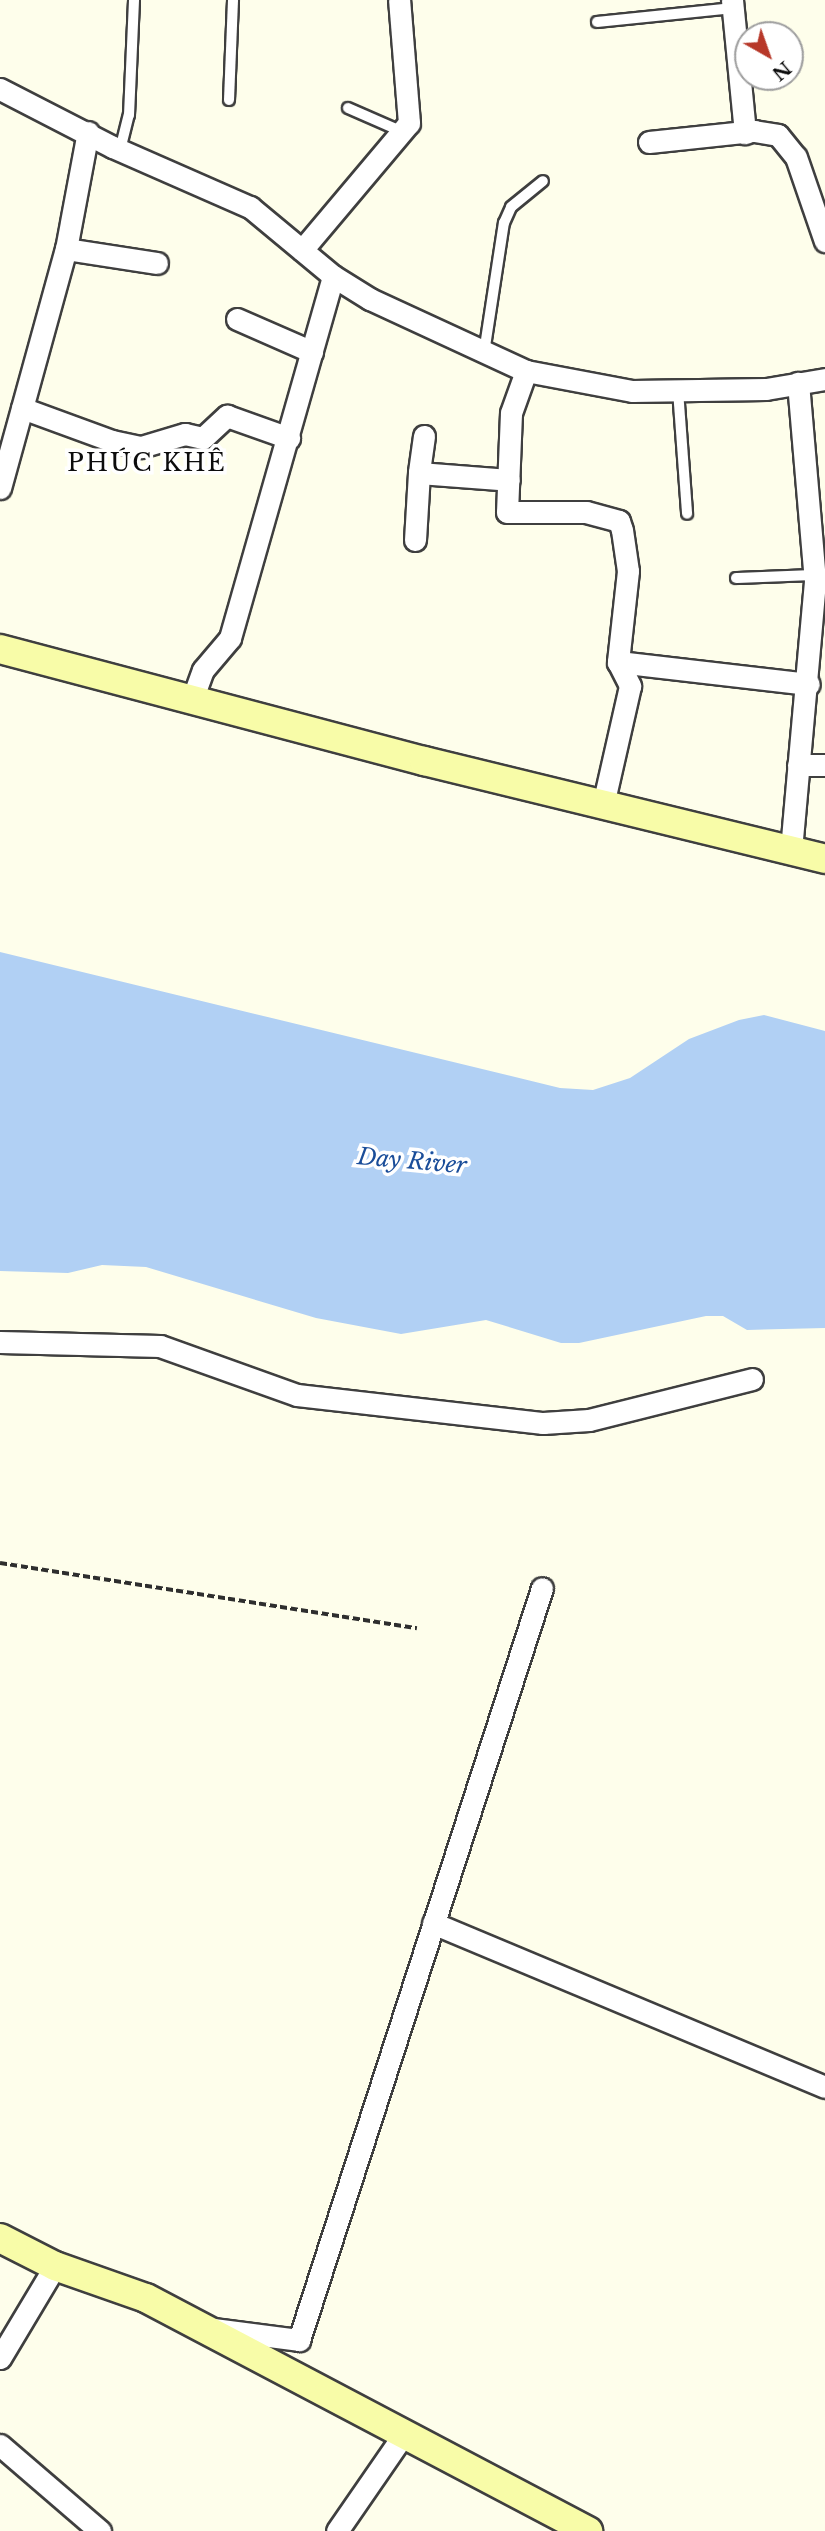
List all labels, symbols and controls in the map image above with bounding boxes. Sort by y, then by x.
north arrow [734,21,804,91]
text: N [767,56,796,85]
district label: PHÚC KHÊ [68,449,226,477]
water label: Day River [356,1142,468,1180]

